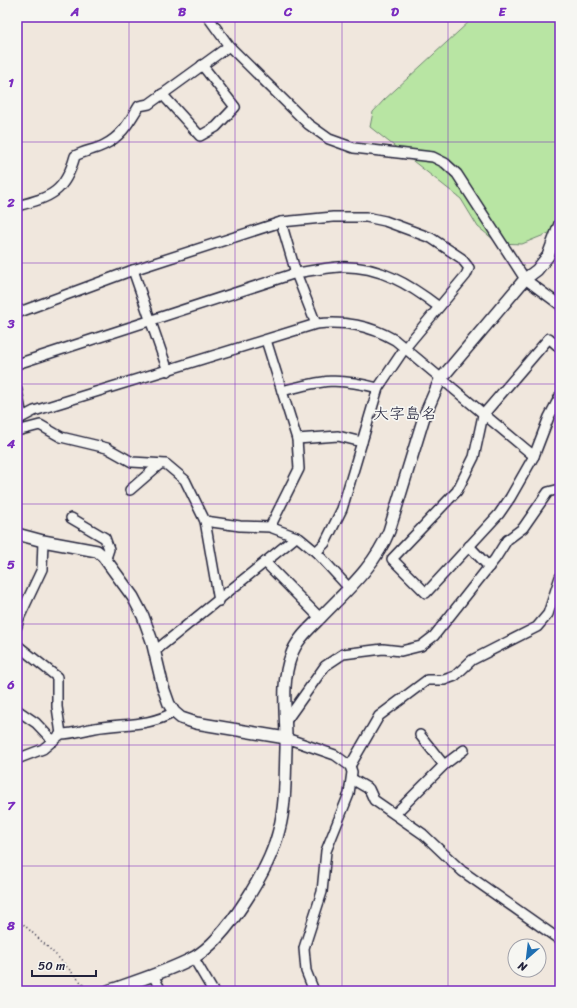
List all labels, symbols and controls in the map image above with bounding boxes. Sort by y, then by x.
text: A [70,0,79,23]
text: B [178,0,187,23]
text: C [283,0,293,23]
text: D [391,0,399,23]
text: E [498,0,507,23]
text: 1 [8,71,14,94]
text: 2 [6,191,15,214]
text: 3 [6,312,15,335]
district label: 大字島名 [373,399,437,428]
text: 4 [6,432,16,455]
text: 5 [7,553,15,576]
text: 6 [6,673,15,696]
text: 7 [7,794,16,817]
text: 8 [6,914,15,937]
north arrow [507,938,547,978]
scale bar [32,952,96,978]
text: 50 m [38,955,65,977]
text: N [514,956,531,977]

